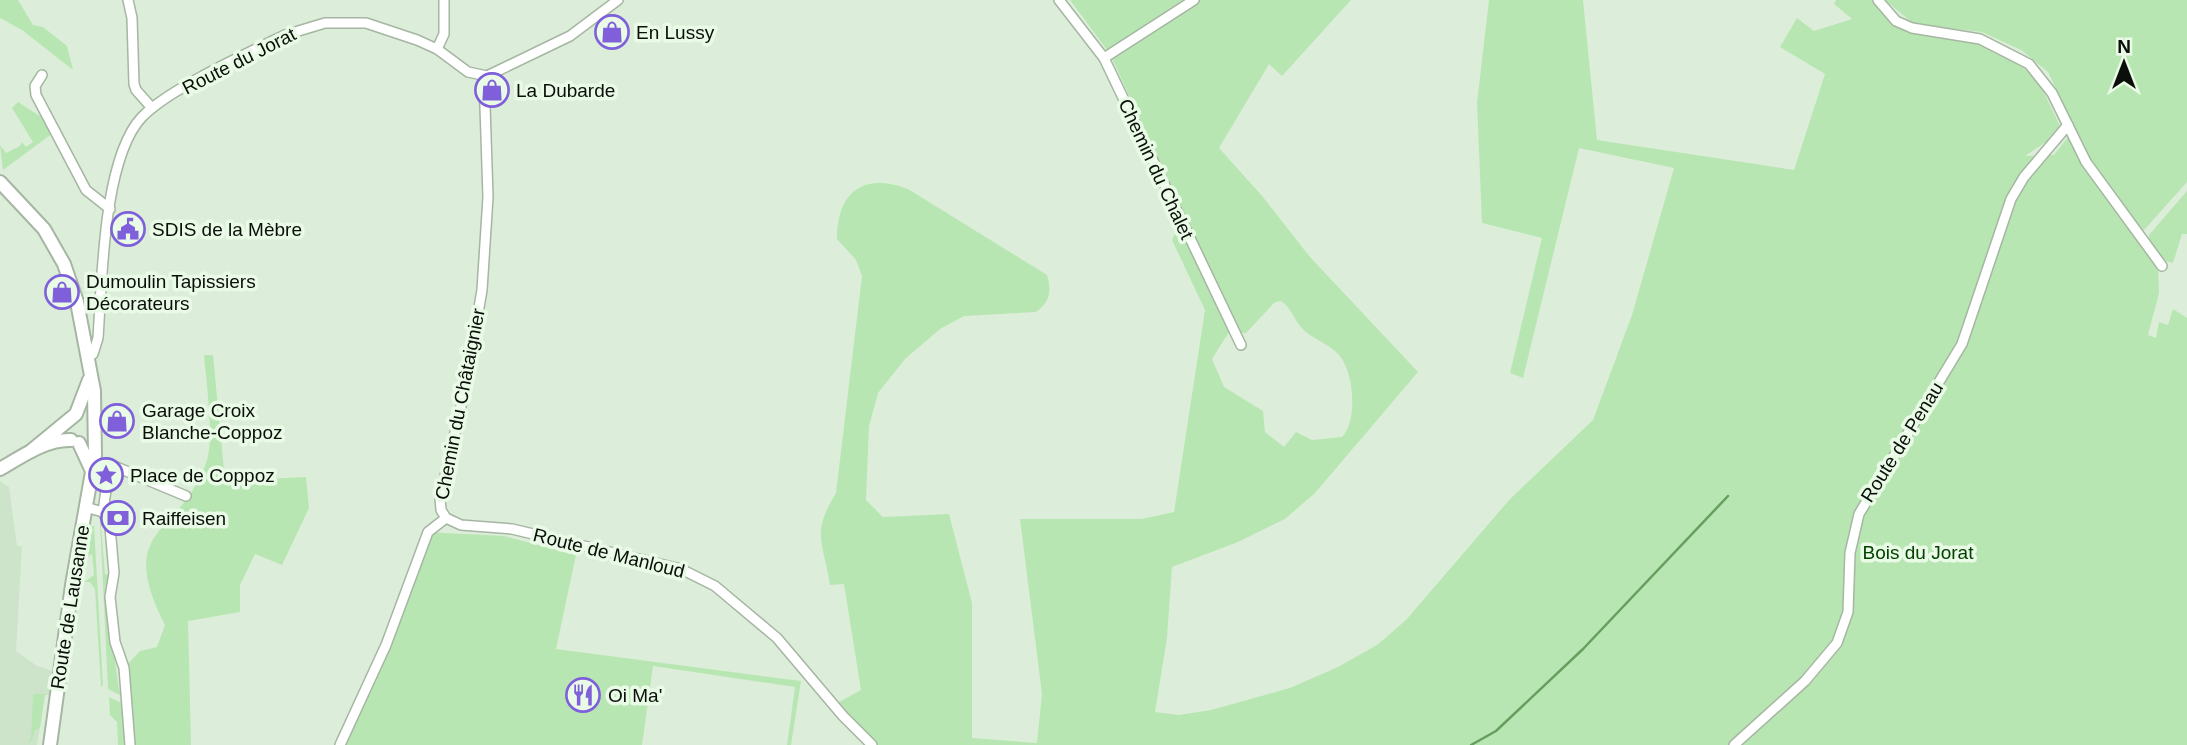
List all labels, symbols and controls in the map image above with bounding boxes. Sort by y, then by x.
shop icon: En Lussy [593,13,631,51]
place label: En Lussy [636,22,715,43]
street label: Route du Jorat [179,23,300,99]
north arrow [2089,28,2159,98]
text: N [2117,36,2131,57]
shop icon: La Dubarde [473,71,511,109]
place label: La Dubarde [516,80,615,101]
street label: Chemin du Chalet [1114,96,1198,243]
public building icon: SDIS de la Mèbre [109,210,147,248]
place label: SDIS de la Mèbre [152,219,302,240]
place label: Dumoulin Tapissiers Décorateurs [86,271,256,314]
shop icon: Dumoulin Tapissiers Décorateurs [43,273,81,311]
street label: Chemin du Châtaignier [431,306,489,501]
street label: Route de Penau [1857,378,1947,506]
place label: Garage Croix Blanche-Coppoz [142,400,282,443]
shop icon: Garage Croix Blanche-Coppoz [98,402,136,440]
place icon: Place de Coppoz [87,456,125,494]
place label: Place de Coppoz [130,465,275,486]
bank icon: Raiffeisen [99,499,137,537]
place label: Raiffeisen [142,508,226,529]
street label: Route de Lausanne [47,523,93,691]
street label: Route de Manloud [531,524,687,582]
park label: Bois du Jorat [1863,542,1974,563]
restaurant icon: Oi Ma' [564,676,602,714]
place label: Oi Ma' [608,685,662,706]

